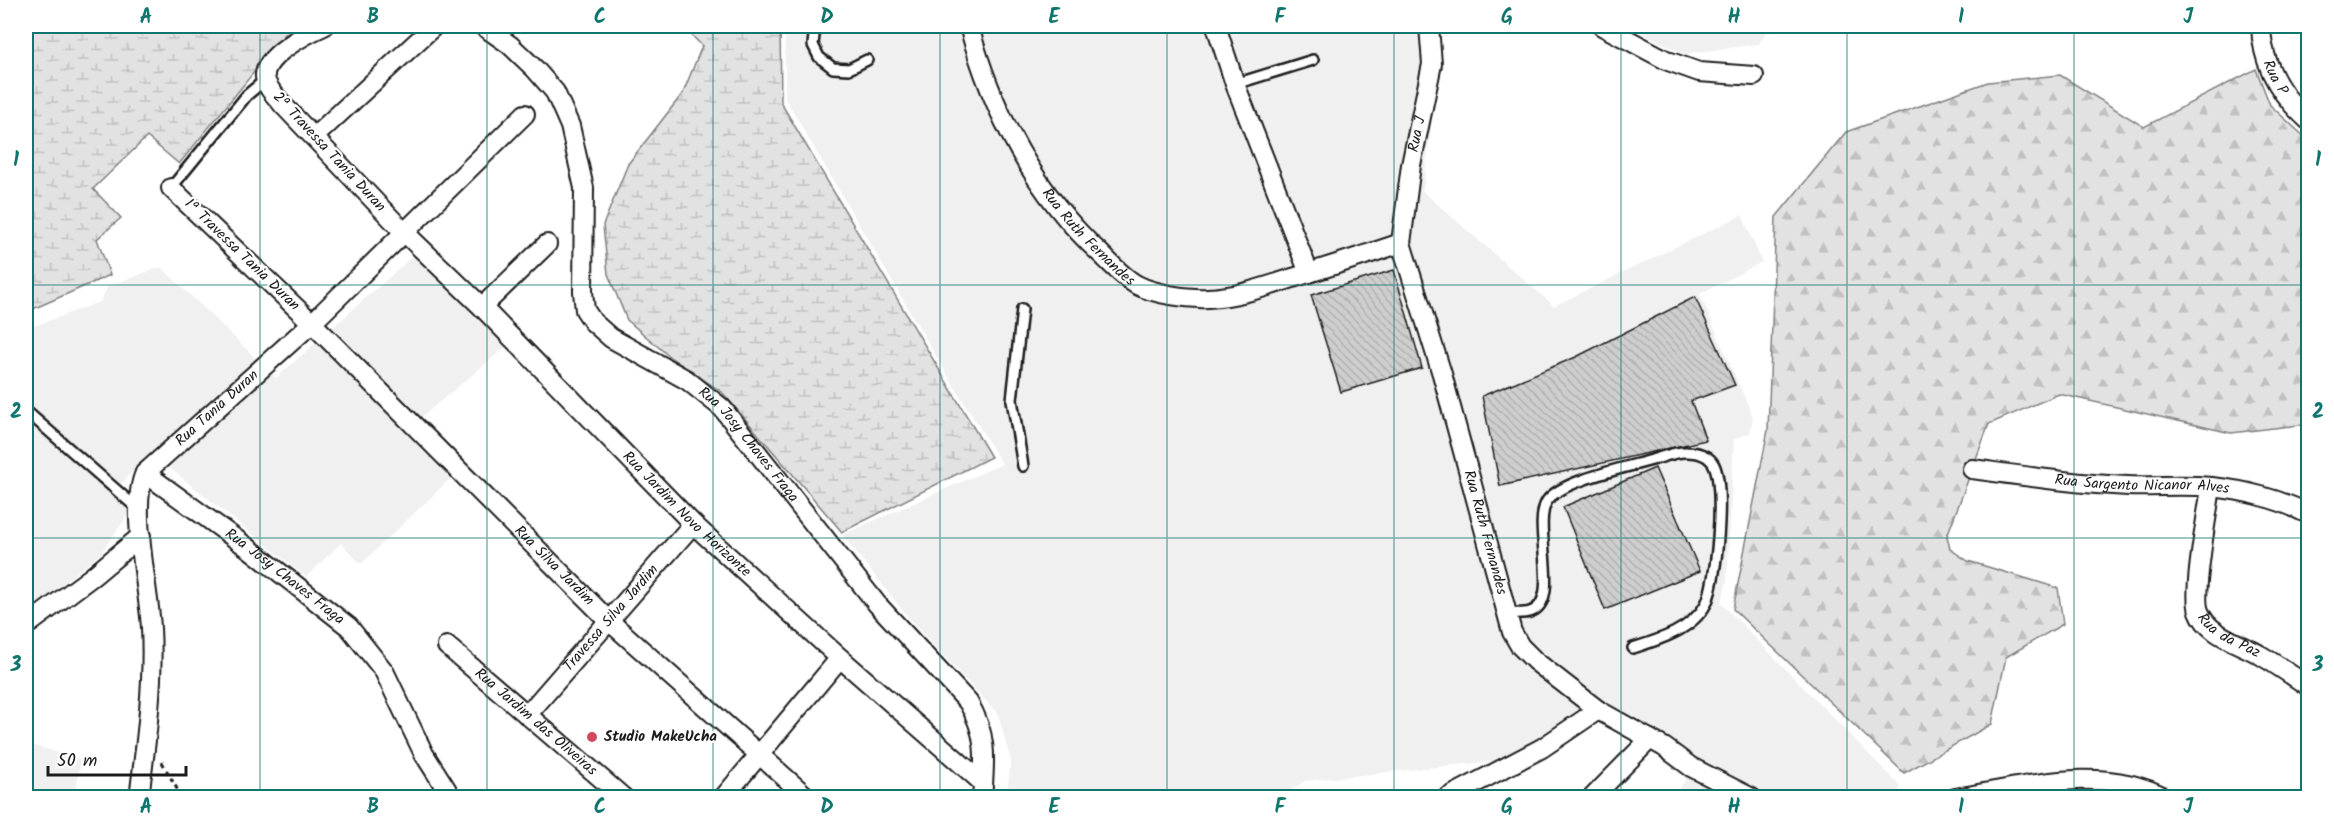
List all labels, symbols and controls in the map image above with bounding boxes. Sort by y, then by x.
text: A [140,2,152,34]
text: B [367,2,379,34]
text: C [594,2,606,34]
text: D [820,2,834,34]
text: E [1048,2,1060,34]
text: F [1275,2,1287,34]
text: G [1501,2,1513,34]
text: H [1727,2,1741,34]
text: I [1958,2,1964,34]
text: J [2183,2,2194,34]
street label: Rua P [2256,57,2294,101]
street label: 2ª Travessa Tania Duran [267,86,391,218]
street label: Rua J [1402,113,1433,154]
text: 1 [13,145,19,177]
text: 1 [2315,145,2321,177]
street label: Rua Ruth Fernandes [1035,183,1140,293]
street label: 1ª Travessa Tania Duran [179,193,305,317]
street label: Rua Tania Duran [170,364,264,453]
street label: Rua Josy Chaves Fraga [693,381,805,508]
text: 2 [10,397,22,429]
text: 2 [2312,397,2324,429]
street label: Rua Jardim Novo Horizonte [616,446,757,583]
street label: Rua Ruth Fernandes [1457,467,1514,598]
street label: Rua Sargento Nicanor Alves [2053,468,2232,501]
street label: Rua Silva Jardim [508,520,600,612]
street label: Rua Josy Chaves Fraga [220,523,350,631]
street label: Travessa Silva Jardim [557,559,665,677]
street label: Rua da Paz [2190,608,2265,665]
text: 3 [10,650,22,682]
text: 3 [2312,650,2324,682]
street label: Rua Jardim das Oliveiras [469,662,603,782]
place label: Studio MakeUcha [604,725,717,749]
marker: Studio MakeUcha [585,730,599,744]
scale bar [48,739,186,777]
text: 50 m [57,747,97,776]
text: A [140,792,152,823]
text: B [367,792,379,823]
text: C [594,792,606,823]
text: D [820,792,834,823]
text: E [1048,792,1060,823]
text: F [1275,792,1287,823]
text: G [1501,792,1513,823]
text: H [1727,792,1741,823]
text: I [1958,792,1964,823]
text: J [2183,792,2194,823]

